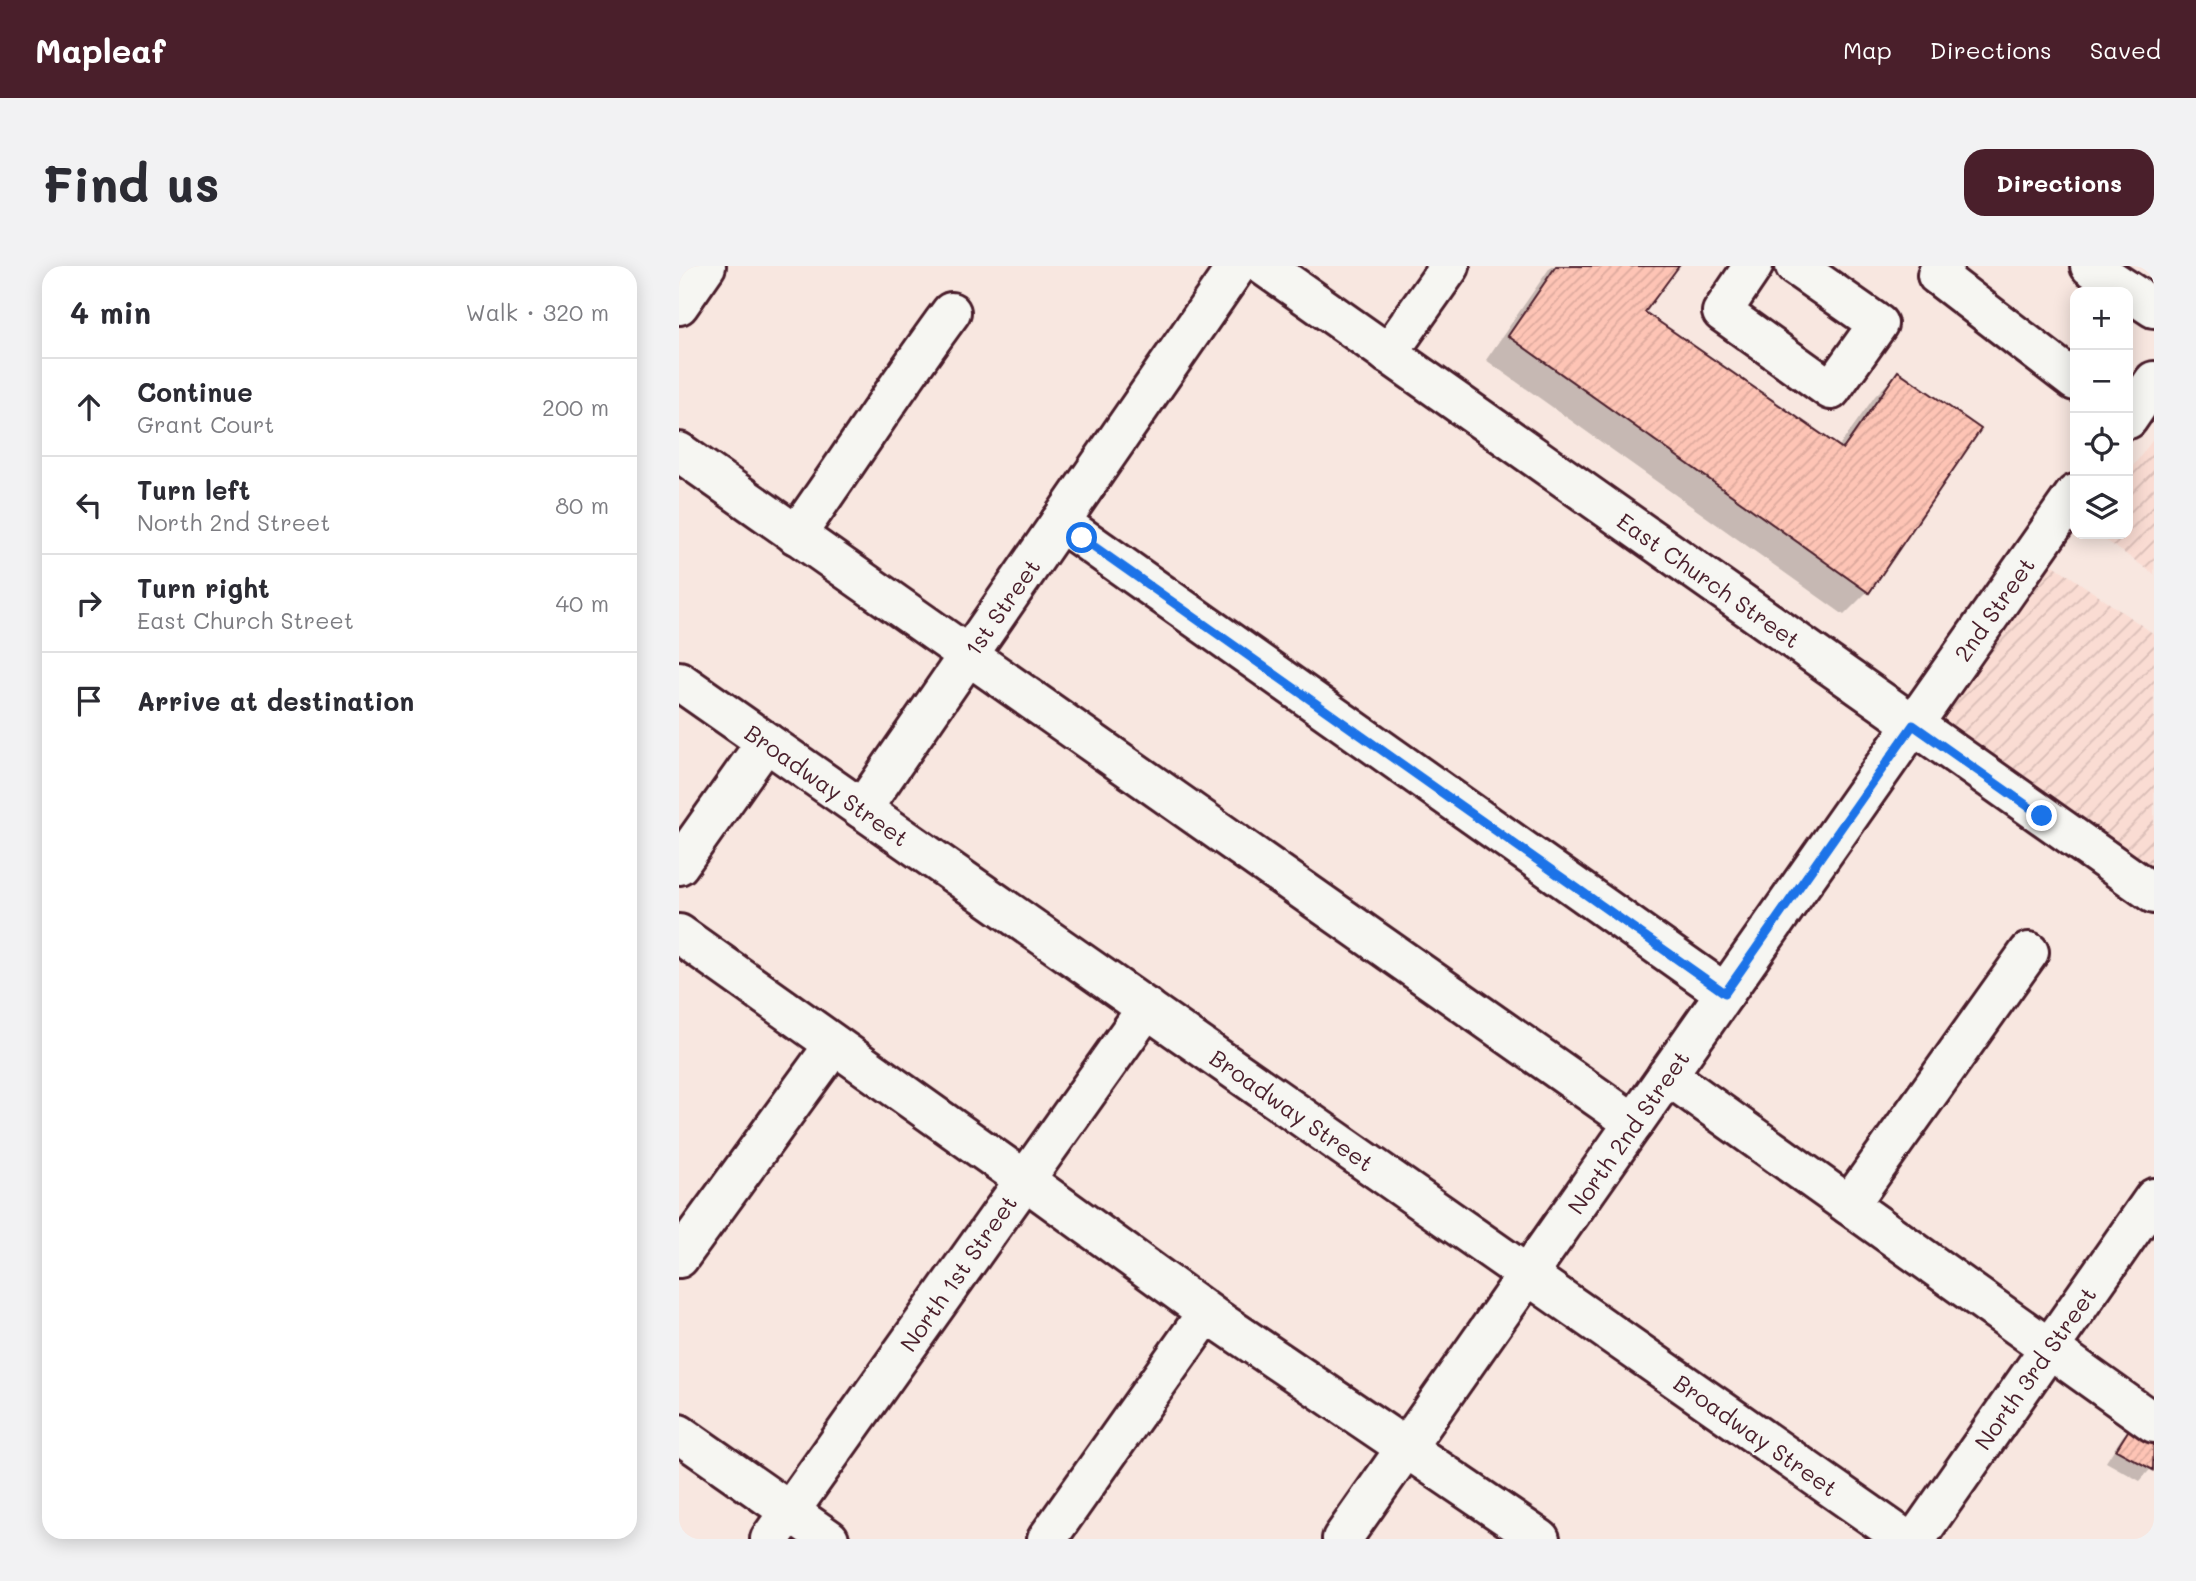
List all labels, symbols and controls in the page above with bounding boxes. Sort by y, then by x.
text: Mapleaf [35,28,166,71]
text: Map [1843,34,1892,65]
text: Directions [1930,34,2052,65]
text: Saved [2090,34,2161,65]
button: Directions [1964,149,2154,216]
text: Find us [42,151,220,214]
map controls [2070,287,2133,539]
button: + [2070,287,2133,350]
text: 4 min [70,292,151,332]
text: Walk · 320 m [466,297,609,327]
button: − [2070,350,2133,413]
text: Continue [137,375,253,409]
icon: ahead [70,388,108,426]
text: 200 m [542,392,609,422]
text: Grant Court [137,409,274,439]
button: locate [2070,413,2133,476]
text: Turn left [137,473,250,507]
button: layers [2070,476,2133,539]
icon: left [70,486,108,524]
text: 80 m [555,490,609,520]
street label: East Church Street [1612,506,1806,654]
text: North 2nd Street [137,507,330,537]
route start [1066,522,1097,553]
street label: 2nd Street [1947,551,2041,667]
street label: 1st Street [958,552,1046,662]
text: Turn right [137,571,270,605]
icon: right [70,584,108,622]
text: 40 m [556,588,609,618]
text: East Church Street [137,605,354,635]
icon: arrive [70,682,108,720]
text: Arrive at destination [137,684,414,718]
street label: Broadway Street [739,717,915,853]
route end [2026,800,2057,831]
street label: Broadway Street [1204,1042,1380,1178]
street label: North 2nd Street [1560,1044,1696,1220]
street label: North 1st Street [893,1189,1023,1357]
street label: North 3rd Street [1967,1280,2103,1456]
street label: Broadway Street [1668,1367,1844,1503]

